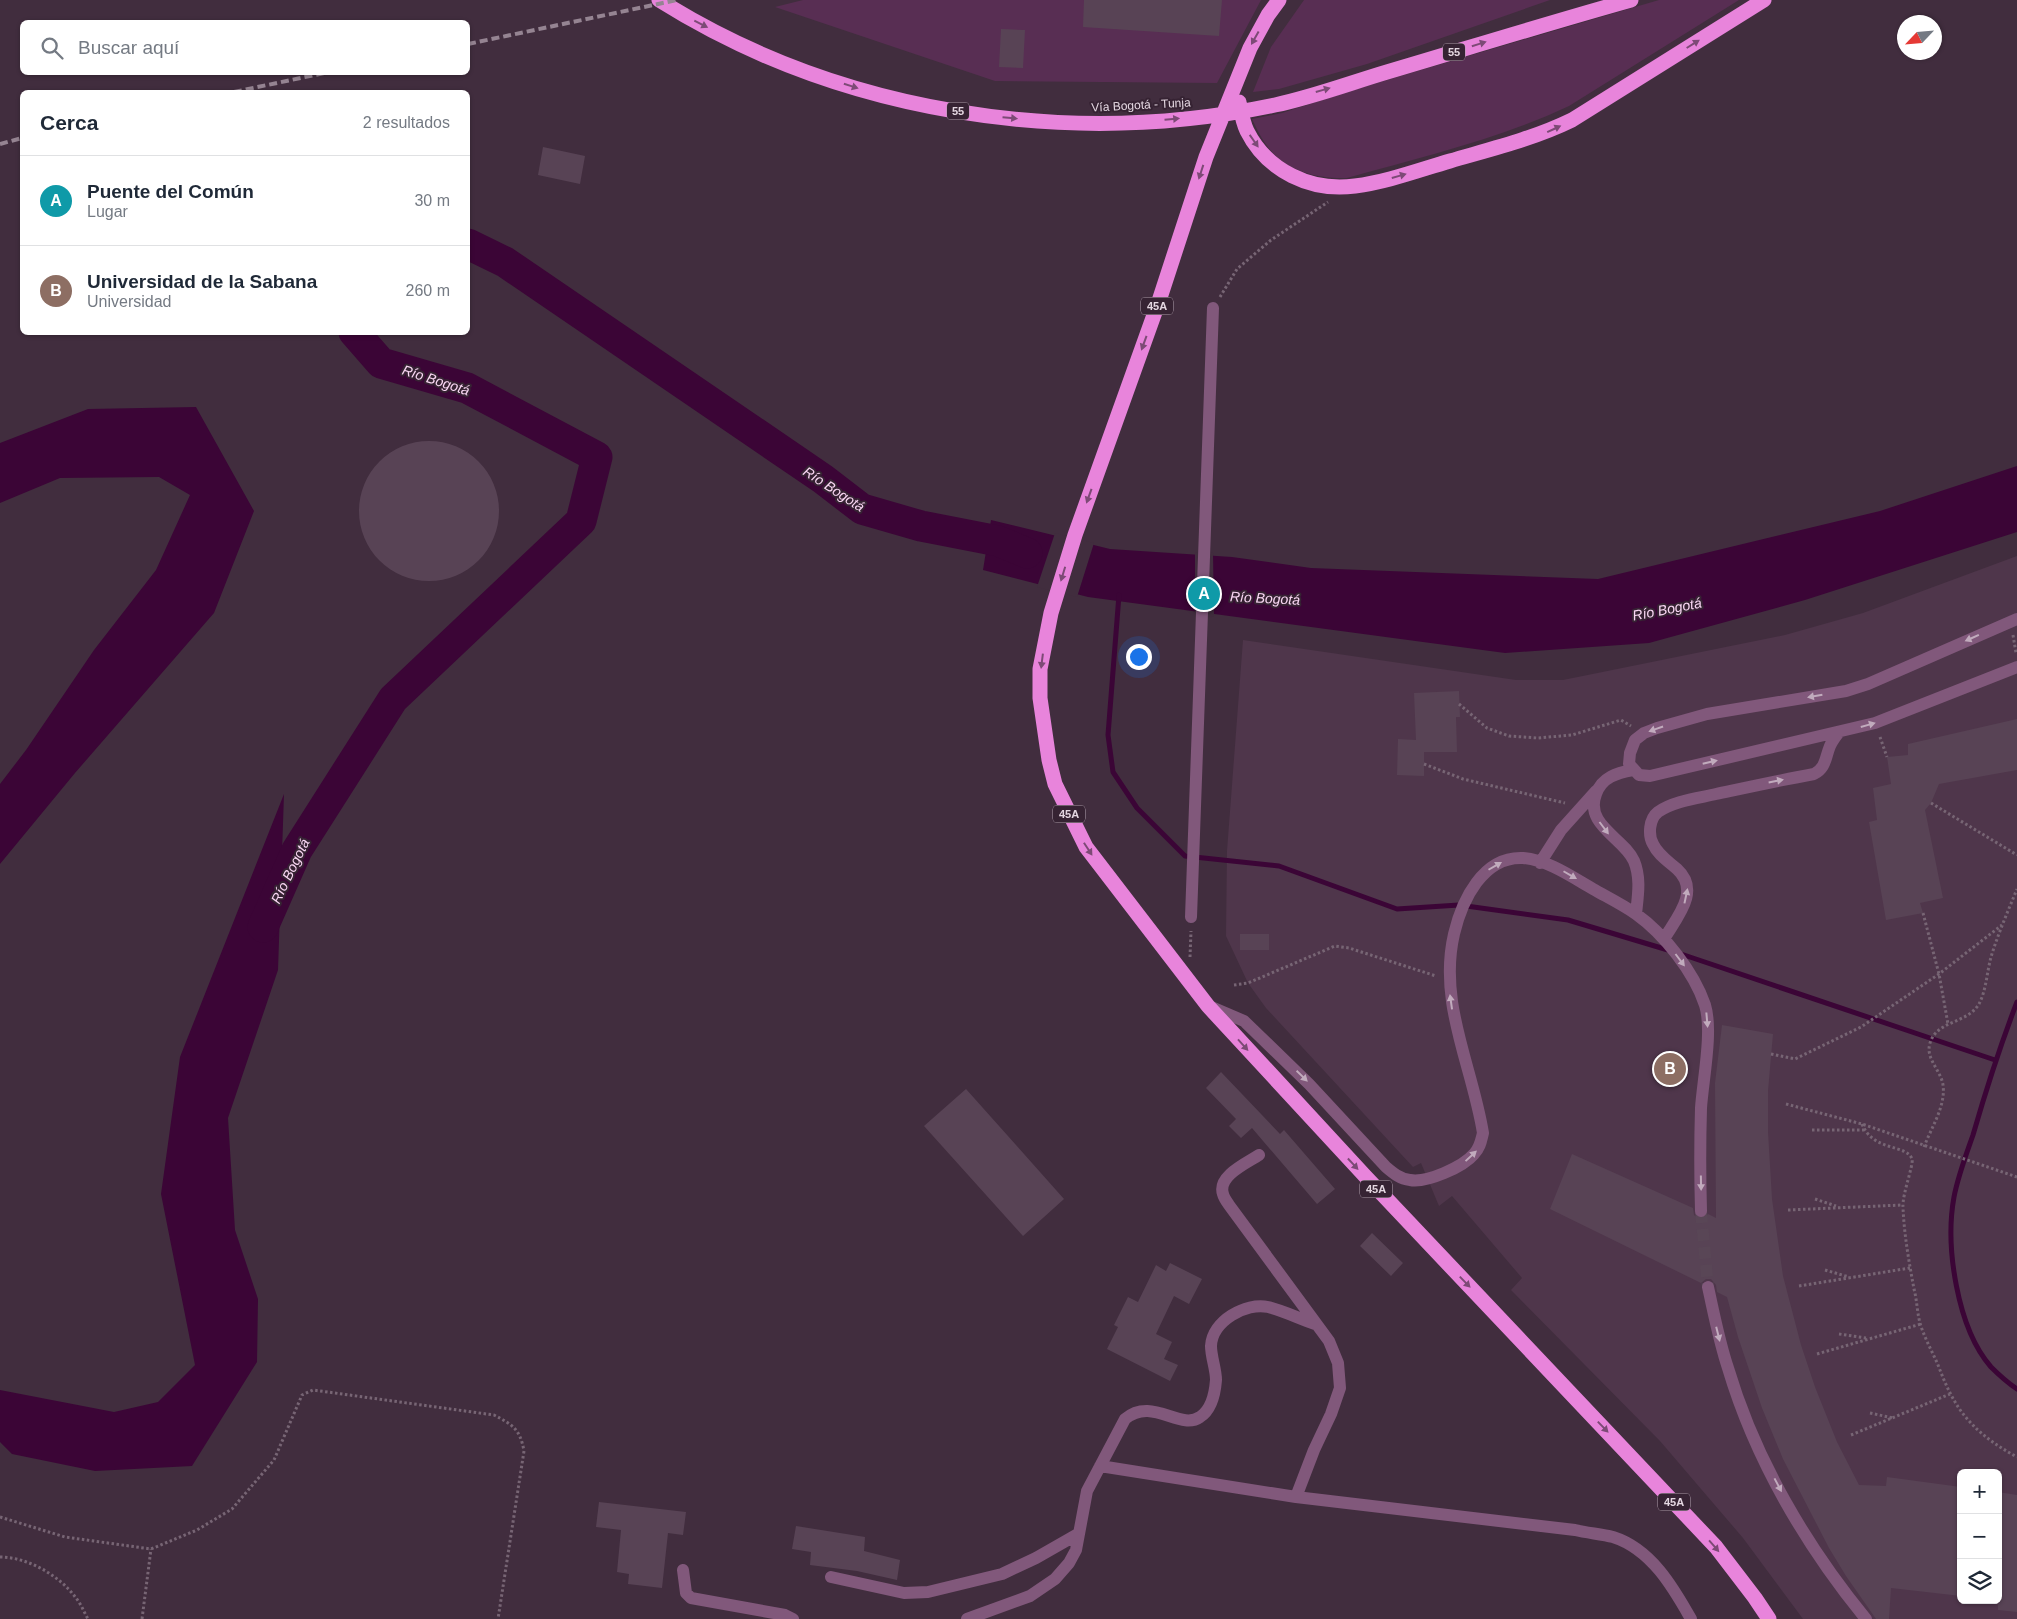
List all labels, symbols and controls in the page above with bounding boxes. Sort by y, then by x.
north arrow [1897,15,1942,60]
search box [20,20,470,75]
one-way arrow [694,20,708,28]
one-way arrow [1251,31,1260,44]
icon: search [38,34,66,62]
text: Buscar aquí [78,37,179,58]
one-way arrow [1686,39,1699,49]
one-way arrow [1472,40,1487,48]
road number: 55 [1443,44,1465,61]
one-way arrow [844,82,859,90]
one-way arrow [1316,86,1331,94]
street label: Vía Bogotá - Tunja [1091,95,1191,115]
road number: 55 [947,102,969,120]
text: Cerca [40,111,98,134]
text: 2 resultados [363,114,450,131]
one-way arrow [1002,115,1018,123]
one-way arrow [1164,115,1180,123]
one-way arrow [1547,124,1561,132]
one-way arrow [1249,134,1259,148]
one-way arrow [1197,165,1204,180]
one-way arrow [1391,172,1406,180]
text: Puente del Común [87,181,254,202]
text: A [50,192,62,209]
text: 30 m [414,192,450,209]
text: Lugar [87,203,128,220]
text: Universidad de la Sabana [87,271,317,292]
text: B [50,282,62,299]
text: 260 m [406,282,450,299]
text: Universidad [87,293,171,310]
road number: 45A [1141,298,1173,314]
one-way arrow [1140,336,1148,351]
water label: Río Bogotá [400,362,472,398]
water label: Río Bogotá [800,463,868,515]
one-way arrow [1085,489,1093,504]
one-way arrow [1058,566,1066,581]
pin: A [1188,575,1220,613]
water label: Río Bogotá [1230,588,1301,608]
water label: Río Bogotá [1631,594,1703,624]
one-way arrow [1965,635,1979,643]
your location [1126,644,1152,670]
one-way arrow [1037,653,1045,669]
one-way arrow [1807,692,1823,700]
one-way arrow [1861,720,1876,728]
one-way arrow [1648,725,1663,733]
one-way arrow [1702,758,1717,766]
one-way arrow [1768,777,1784,785]
road number: 45A [1053,806,1085,822]
one-way arrow [1599,821,1609,835]
water label: Río Bogotá [267,836,313,906]
one-way arrow [1083,842,1093,855]
one-way arrow [1488,862,1501,871]
one-way arrow [1563,871,1576,880]
one-way arrow [1683,888,1691,904]
one-way arrow [1674,953,1685,966]
one-way arrow [1447,993,1455,1009]
one-way arrow [1703,1013,1711,1029]
one-way arrow [1237,1038,1248,1051]
pin: B [1654,1050,1686,1088]
one-way arrow [1296,1070,1308,1082]
one-way arrow [1464,1150,1476,1162]
one-way arrow [1347,1157,1359,1169]
one-way arrow [1697,1175,1705,1191]
road number: 45A [1360,1180,1392,1198]
one-way arrow [1459,1275,1471,1287]
one-way arrow [1715,1327,1723,1342]
one-way arrow [1597,1421,1609,1433]
map controls [1957,1469,2002,1604]
button: + [1957,1469,2002,1514]
one-way arrow [1774,1478,1782,1492]
road number: 45A [1658,1494,1690,1510]
button: − [1957,1514,2002,1559]
one-way arrow [1709,1540,1720,1553]
button: layers [1957,1559,2002,1604]

